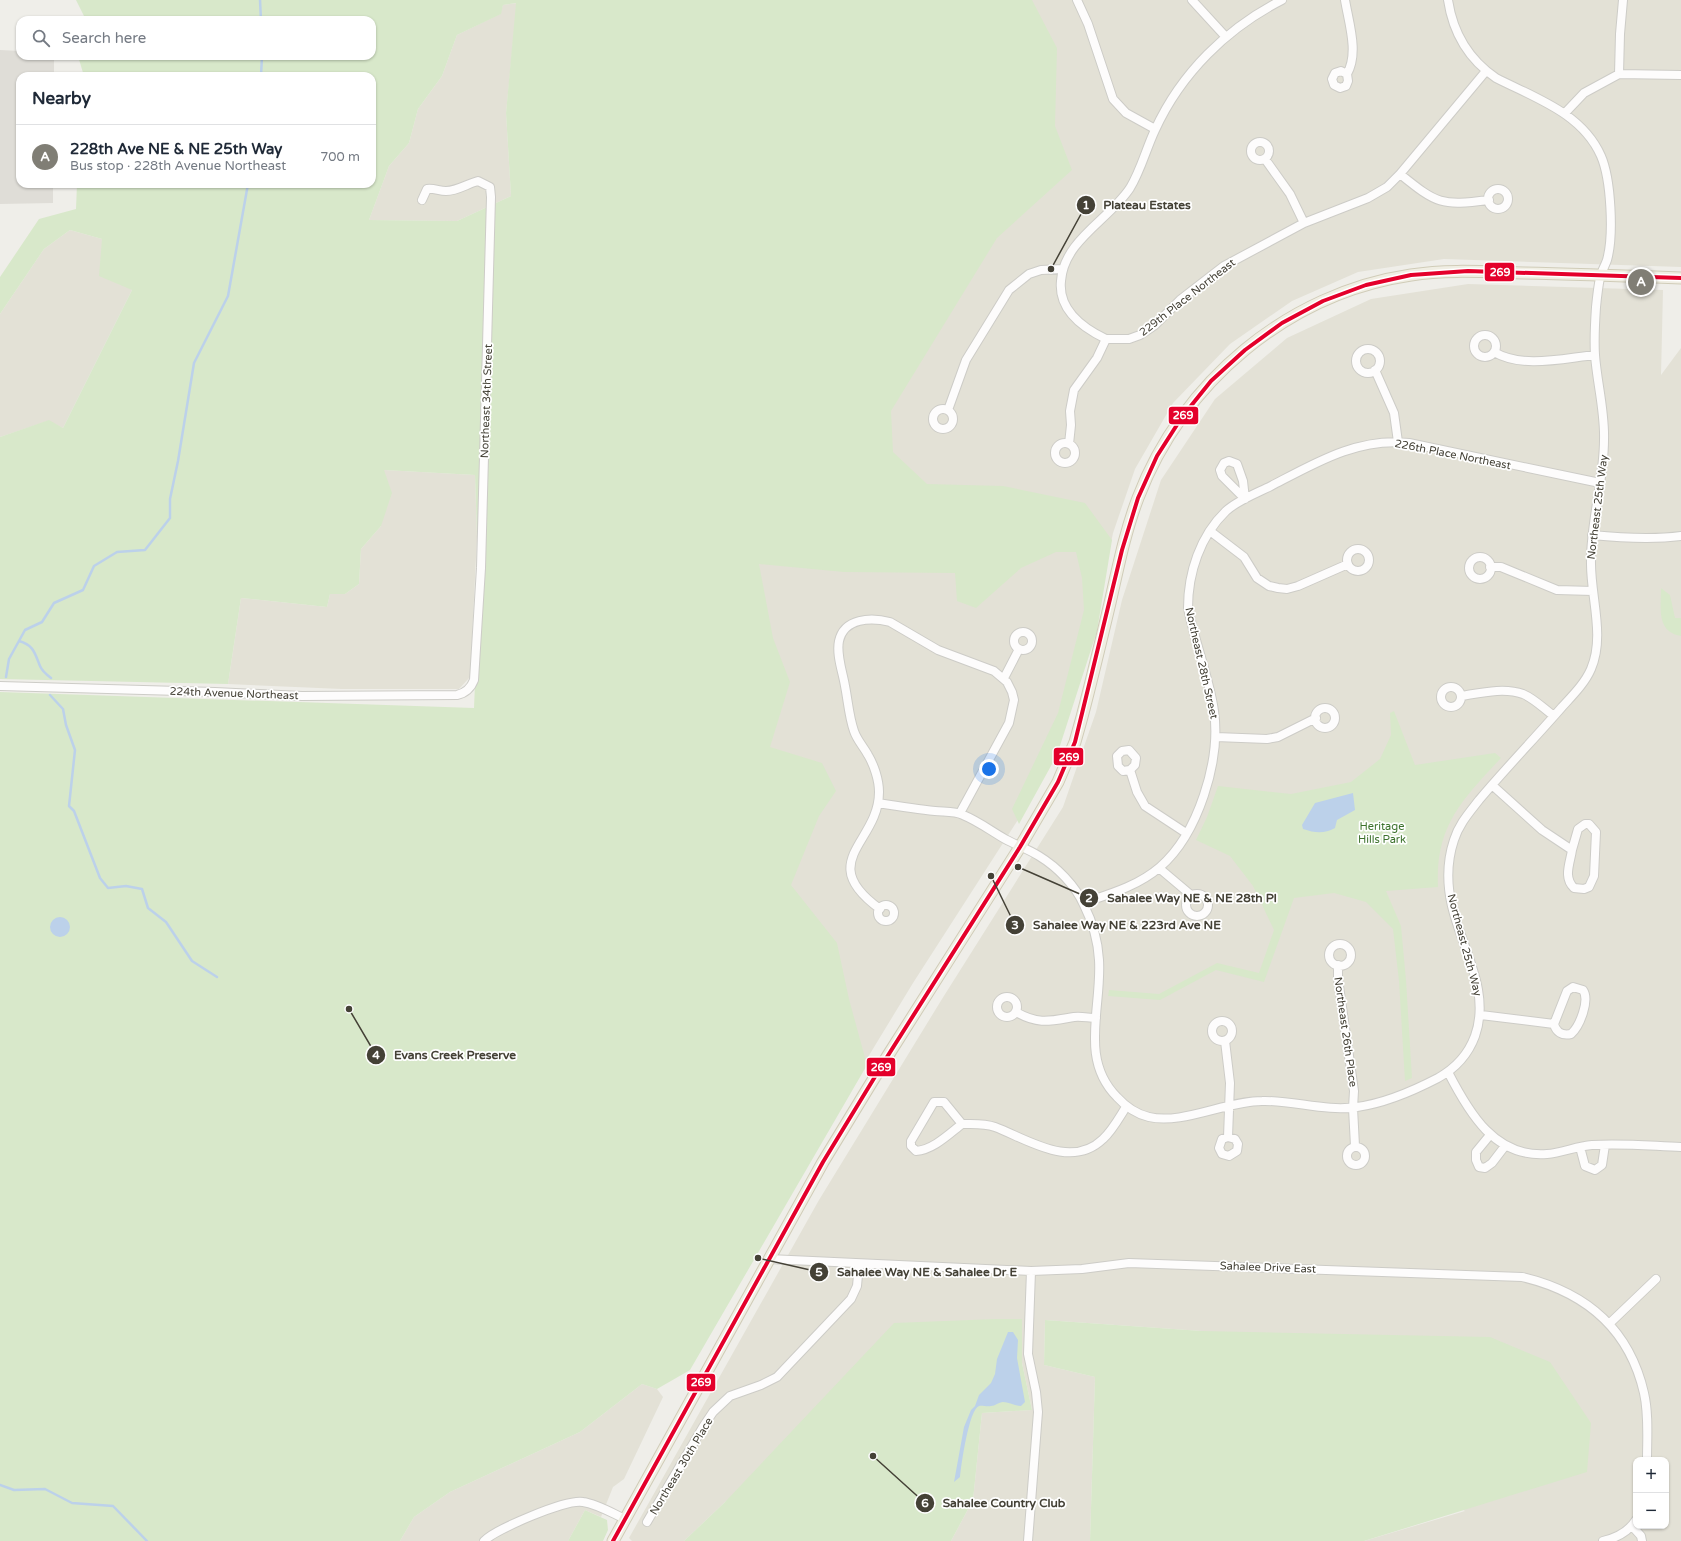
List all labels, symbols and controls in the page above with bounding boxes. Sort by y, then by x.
search box [16,16,376,60]
icon: search [30,27,52,49]
text: Search here [62,29,146,47]
text: Nearby [32,88,91,109]
text: 228th Ave NE & NE 25th Way [70,140,282,158]
text: A [40,149,50,165]
text: 700 m [320,149,360,165]
text: Bus stop · 228th Avenue Northeast [70,158,286,174]
callout: Plateau Estates [1076,193,1199,217]
text: 1 [1082,198,1090,212]
text: Plateau Estates [1103,198,1191,212]
street label: 229th Place Northeast [1137,256,1238,339]
line badge: 269 [1484,262,1515,282]
text: 269 [1490,266,1510,279]
pin: A [1628,267,1654,297]
street label: Northeast 34th Street [478,344,495,458]
line badge: 269 [1168,406,1199,425]
text: 269 [1173,409,1193,422]
street label: 226th Place Northeast [1394,437,1512,472]
street label: Northeast 25th Way [1585,454,1610,560]
street label: Northeast 28th Street [1182,606,1221,720]
street label: 224th Avenue Northeast [169,685,299,702]
line badge: 269 [1053,747,1084,766]
text: 269 [1059,751,1079,764]
your location [979,759,999,779]
park label: Heritage Hills Park [1358,820,1406,846]
callout: Sahalee Way NE & NE 28th Pl [1079,886,1285,910]
text: 2 [1085,891,1093,905]
text: Sahalee Way NE & NE 28th Pl [1107,891,1277,906]
street label: Northeast 25th Way [1445,893,1484,998]
callout: Sahalee Way NE & 223rd Ave NE [1005,913,1229,937]
text: 3 [1011,918,1019,932]
text: Sahalee Way NE & 223rd Ave NE [1033,918,1221,933]
street label: Northeast 26th Place [1331,976,1360,1088]
callout: Evans Creek Preserve [366,1043,524,1067]
text: 4 [372,1048,380,1062]
text: Evans Creek Preserve [394,1048,516,1062]
line badge: 269 [866,1057,896,1077]
text: 269 [871,1061,891,1074]
street label: Sahalee Drive East [1220,1259,1316,1276]
callout: Sahalee Way NE & Sahalee Dr E [809,1260,1025,1284]
text: 5 [815,1265,823,1279]
text: Sahalee Way NE & Sahalee Dr E [837,1265,1017,1280]
line badge: 269 [686,1373,716,1392]
text: 269 [691,1376,711,1389]
street label: Northeast 30th Place [647,1415,716,1517]
map controls [1633,1457,1669,1529]
button: + [1633,1457,1669,1493]
callout: Sahalee Country Club [915,1491,1074,1515]
button: − [1633,1493,1669,1529]
text: 6 [921,1496,929,1510]
text: Sahalee Country Club [943,1496,1066,1511]

